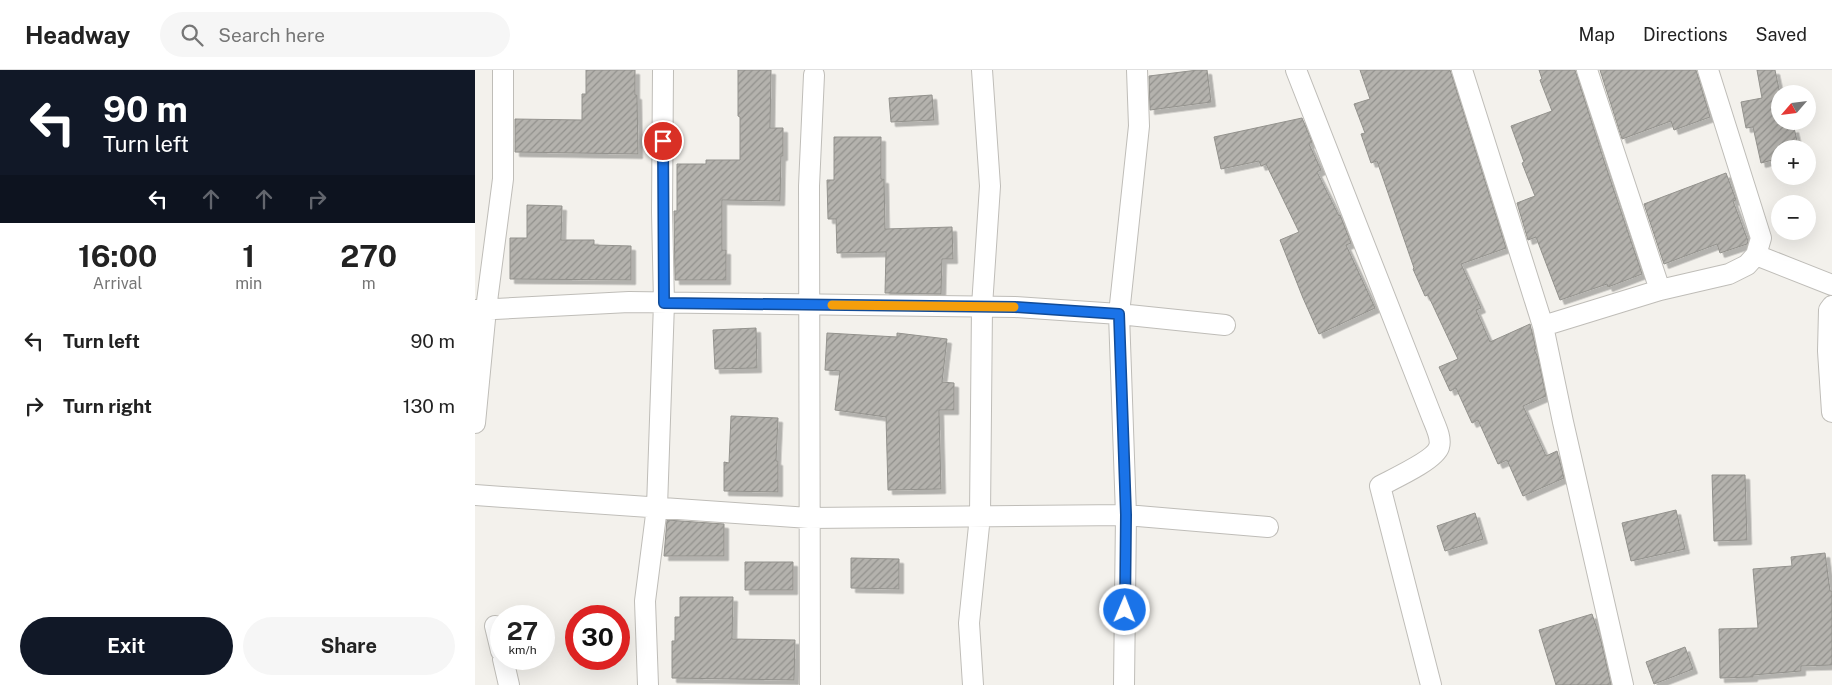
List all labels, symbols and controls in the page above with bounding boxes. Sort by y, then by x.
search box [160,12,510,57]
text: Headway [25,21,130,49]
icon: search [178,21,206,49]
text: Search here [218,24,325,46]
text: Map [1578,24,1615,45]
text: Directions [1643,24,1728,45]
text: Saved [1756,24,1807,45]
north arrow [1771,85,1816,130]
map controls [1771,85,1816,240]
text: 90 m [103,89,188,130]
icon: left [20,90,85,155]
pin [642,120,684,162]
icon: arrive [649,127,677,155]
text: Turn left [103,131,189,157]
button: + [1771,140,1816,185]
icon: left [144,185,172,213]
icon: ahead [197,185,225,213]
icon: ahead [250,185,278,213]
icon: right [303,185,331,213]
button: − [1771,195,1816,240]
text: 16:00 [78,238,157,274]
text: 1 [242,238,255,274]
text: 270 [340,238,397,274]
text: Arrival [93,274,142,293]
text: min [235,274,262,293]
text: m [362,274,376,293]
icon: left [20,327,48,355]
text: Turn left [63,330,140,352]
text: 90 m [411,330,455,352]
icon: right [20,392,48,420]
text: Turn right [63,395,152,417]
text: 130 m [403,395,455,417]
position arrow [1098,583,1150,635]
speed limit sign: 30 [565,605,630,670]
text: 27 [507,616,538,646]
button: Exit [20,617,233,675]
button: Share [243,617,455,675]
text: km/h [508,643,537,657]

